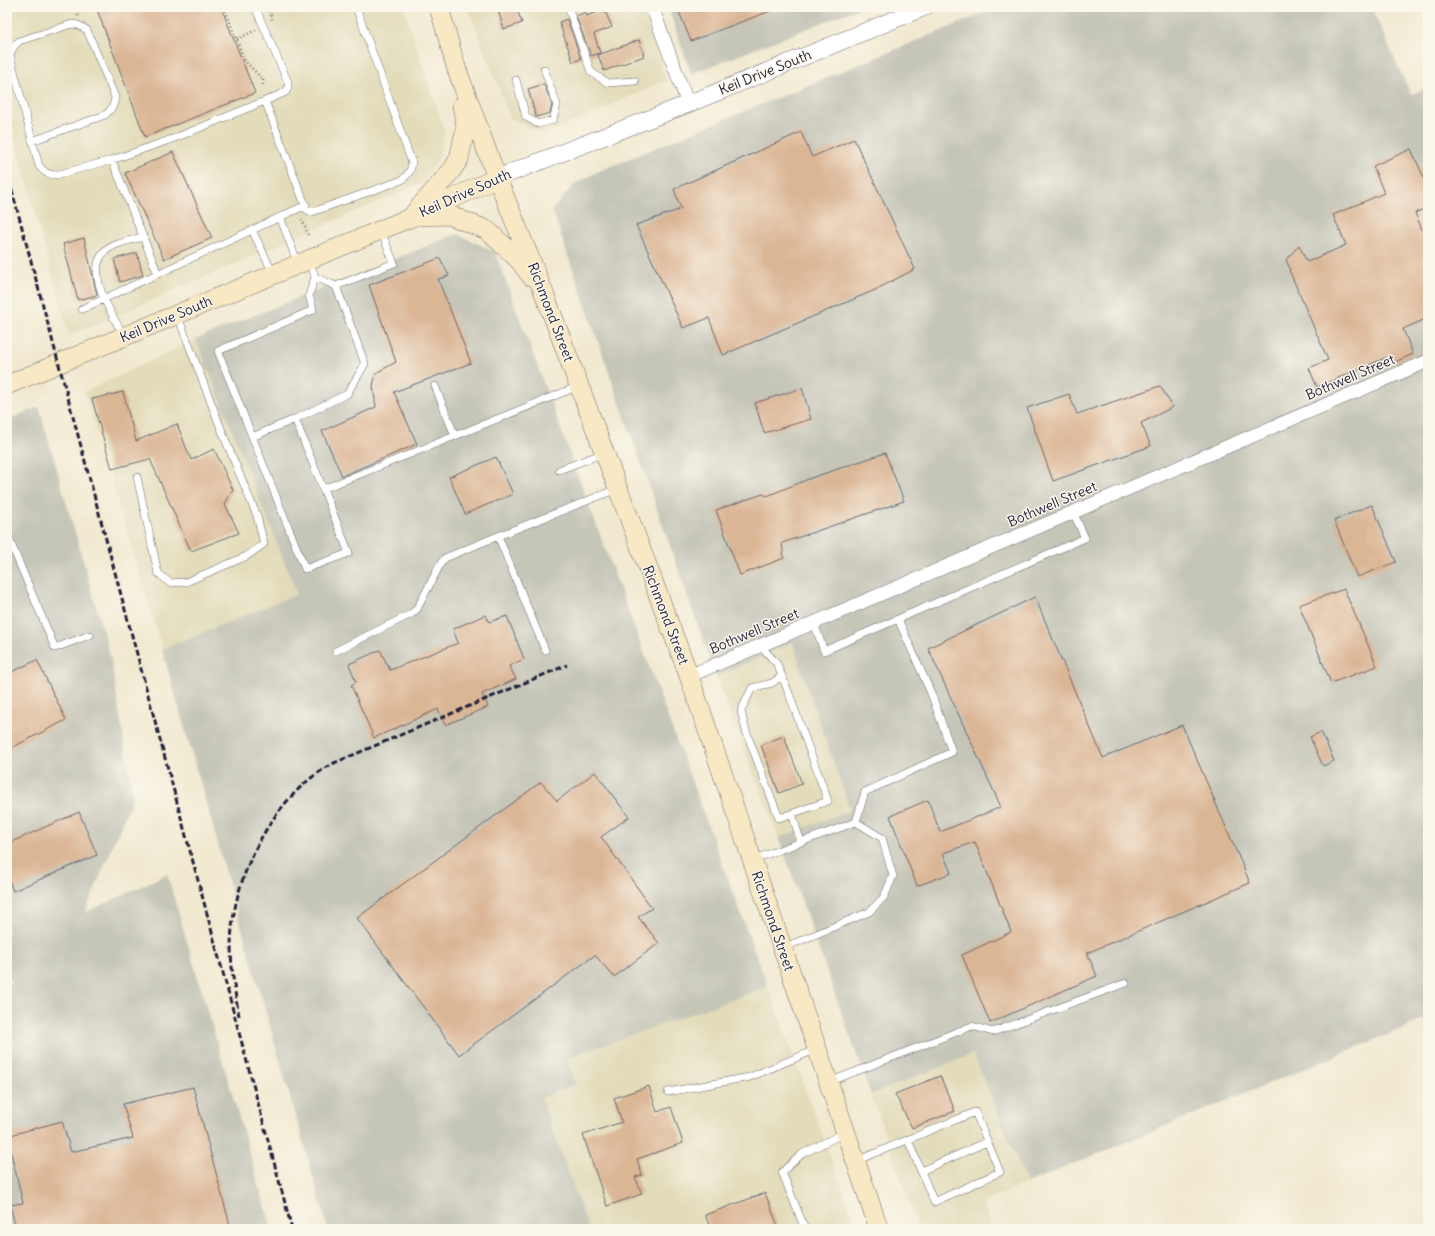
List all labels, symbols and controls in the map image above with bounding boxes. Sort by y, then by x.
street label: Keil Drive South [716,45,814,99]
street label: Keil Drive South [416,165,514,221]
street label: Richmond Street [524,260,578,364]
street label: Keil Drive South [117,291,215,347]
street label: Bothwell Street [1303,350,1398,404]
street label: Bothwell Street [1005,477,1100,531]
street label: Richmond Street [639,563,693,667]
street label: Bothwell Street [707,604,802,658]
street label: Richmond Street [747,869,799,974]

